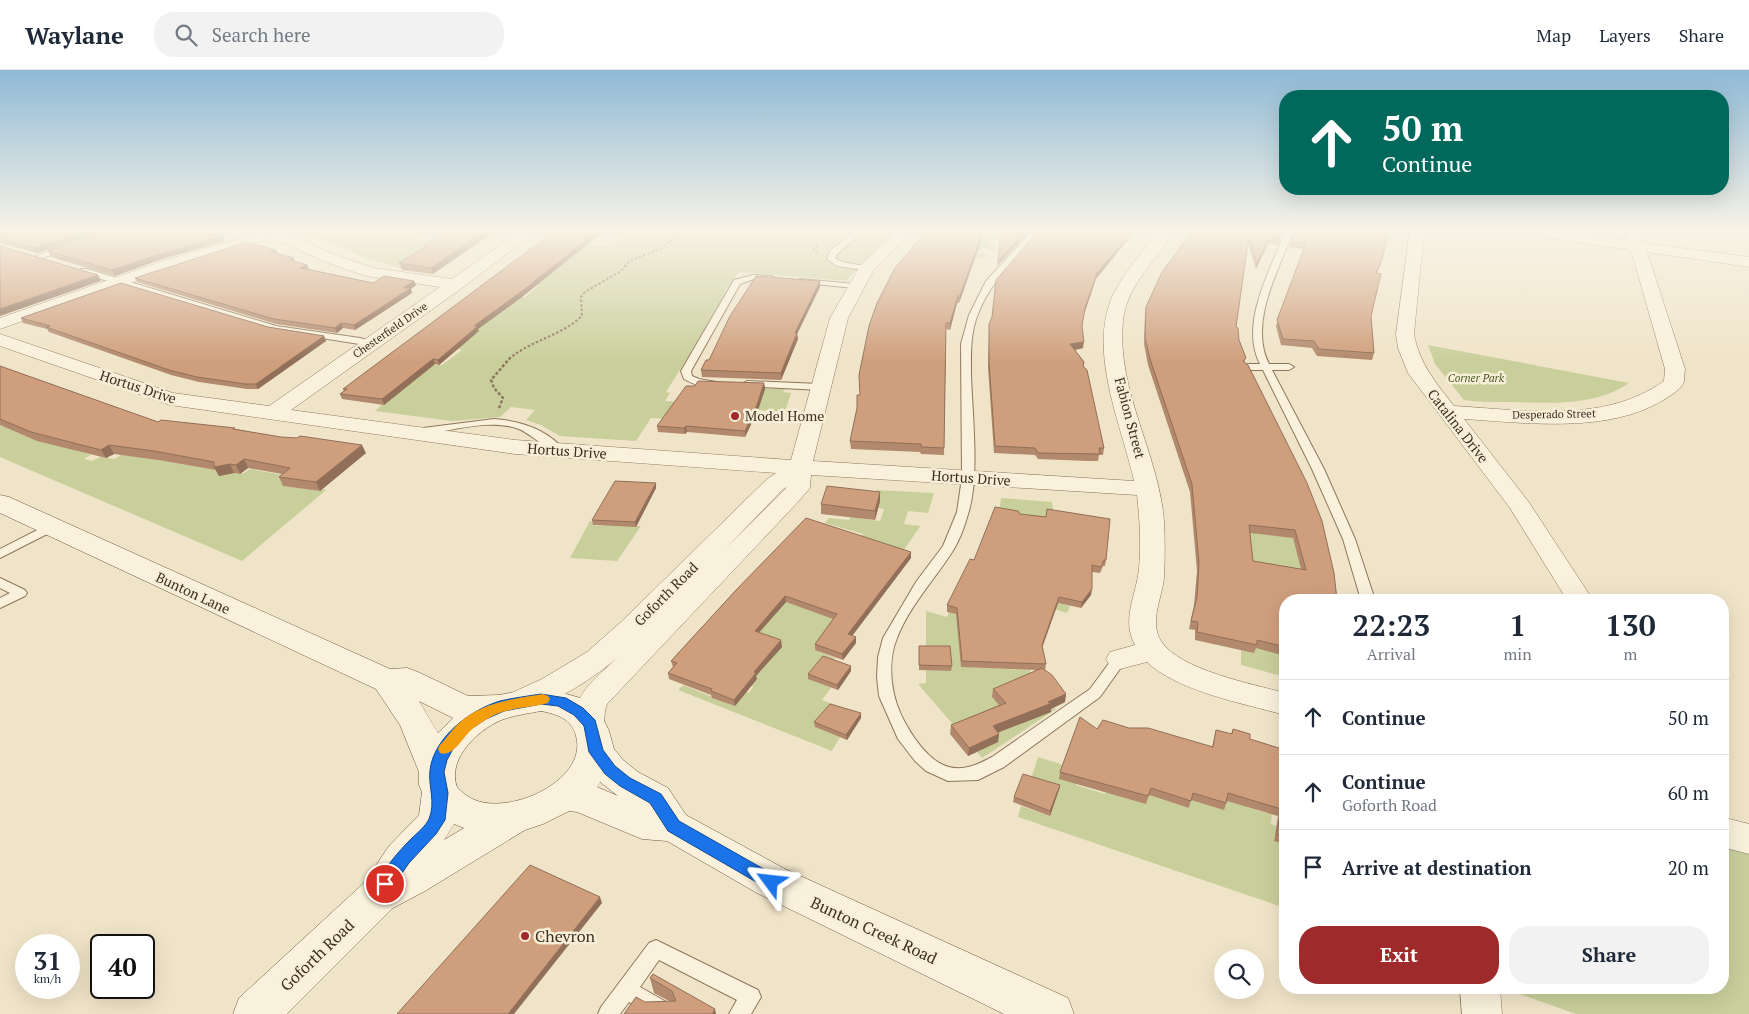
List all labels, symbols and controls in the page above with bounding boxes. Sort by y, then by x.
search box [154,12,504,57]
text: Waylane [25,19,124,51]
icon: search [172,21,200,49]
text: Search here [212,22,311,47]
text: Map [1536,23,1571,47]
text: Layers [1599,23,1651,47]
text: Share [1679,23,1724,47]
text: 50 m [1382,105,1463,151]
icon: ahead [1299,110,1364,175]
text: Continue [1382,149,1472,178]
street label: Chesterfield Drive [350,299,430,361]
street label: Hortus Drive [97,365,179,408]
park label: Corner Park [1448,371,1505,385]
street label: Fabion Street [1111,375,1151,461]
street label: Catalina Drive [1424,385,1493,467]
place label: Model Home [745,406,824,425]
street label: Desperado Street [1512,406,1596,422]
marker: Model Home [729,410,741,422]
street label: Hortus Drive [527,438,607,463]
street label: Hortus Drive [931,465,1011,490]
street label: Goforth Road [630,557,702,630]
street label: Bunton Lane [153,567,233,618]
text: 22:23 [1352,605,1430,645]
text: 1 [1509,605,1526,645]
text: 130 [1605,605,1656,645]
text: Arrival [1367,643,1416,665]
text: min [1504,643,1532,665]
text: m [1623,643,1637,665]
icon: ahead [1299,703,1327,731]
text: Continue [1342,705,1426,730]
text: 50 m [1668,705,1709,730]
text: Continue [1342,769,1426,794]
icon: ahead [1299,778,1327,806]
text: 60 m [1668,780,1709,805]
text: Goforth Road [1342,794,1437,816]
icon: arrive [1299,853,1327,881]
position arrow [744,855,796,907]
text: Arrive at destination [1342,855,1531,880]
text: 20 m [1668,855,1709,880]
pin [364,863,406,905]
icon: arrive [371,870,399,898]
street label: Bunton Creek Road [807,891,941,969]
street label: Goforth Road [275,914,359,996]
place label: Chevron [535,925,596,947]
button: Exit [1299,926,1499,984]
button: Share [1509,926,1709,984]
marker: Chevron [519,930,531,942]
speed limit sign: 40 [90,934,155,999]
text: 31 [33,944,62,977]
map controls [1214,949,1264,999]
button: search [1214,949,1264,999]
text: km/h [34,971,61,986]

